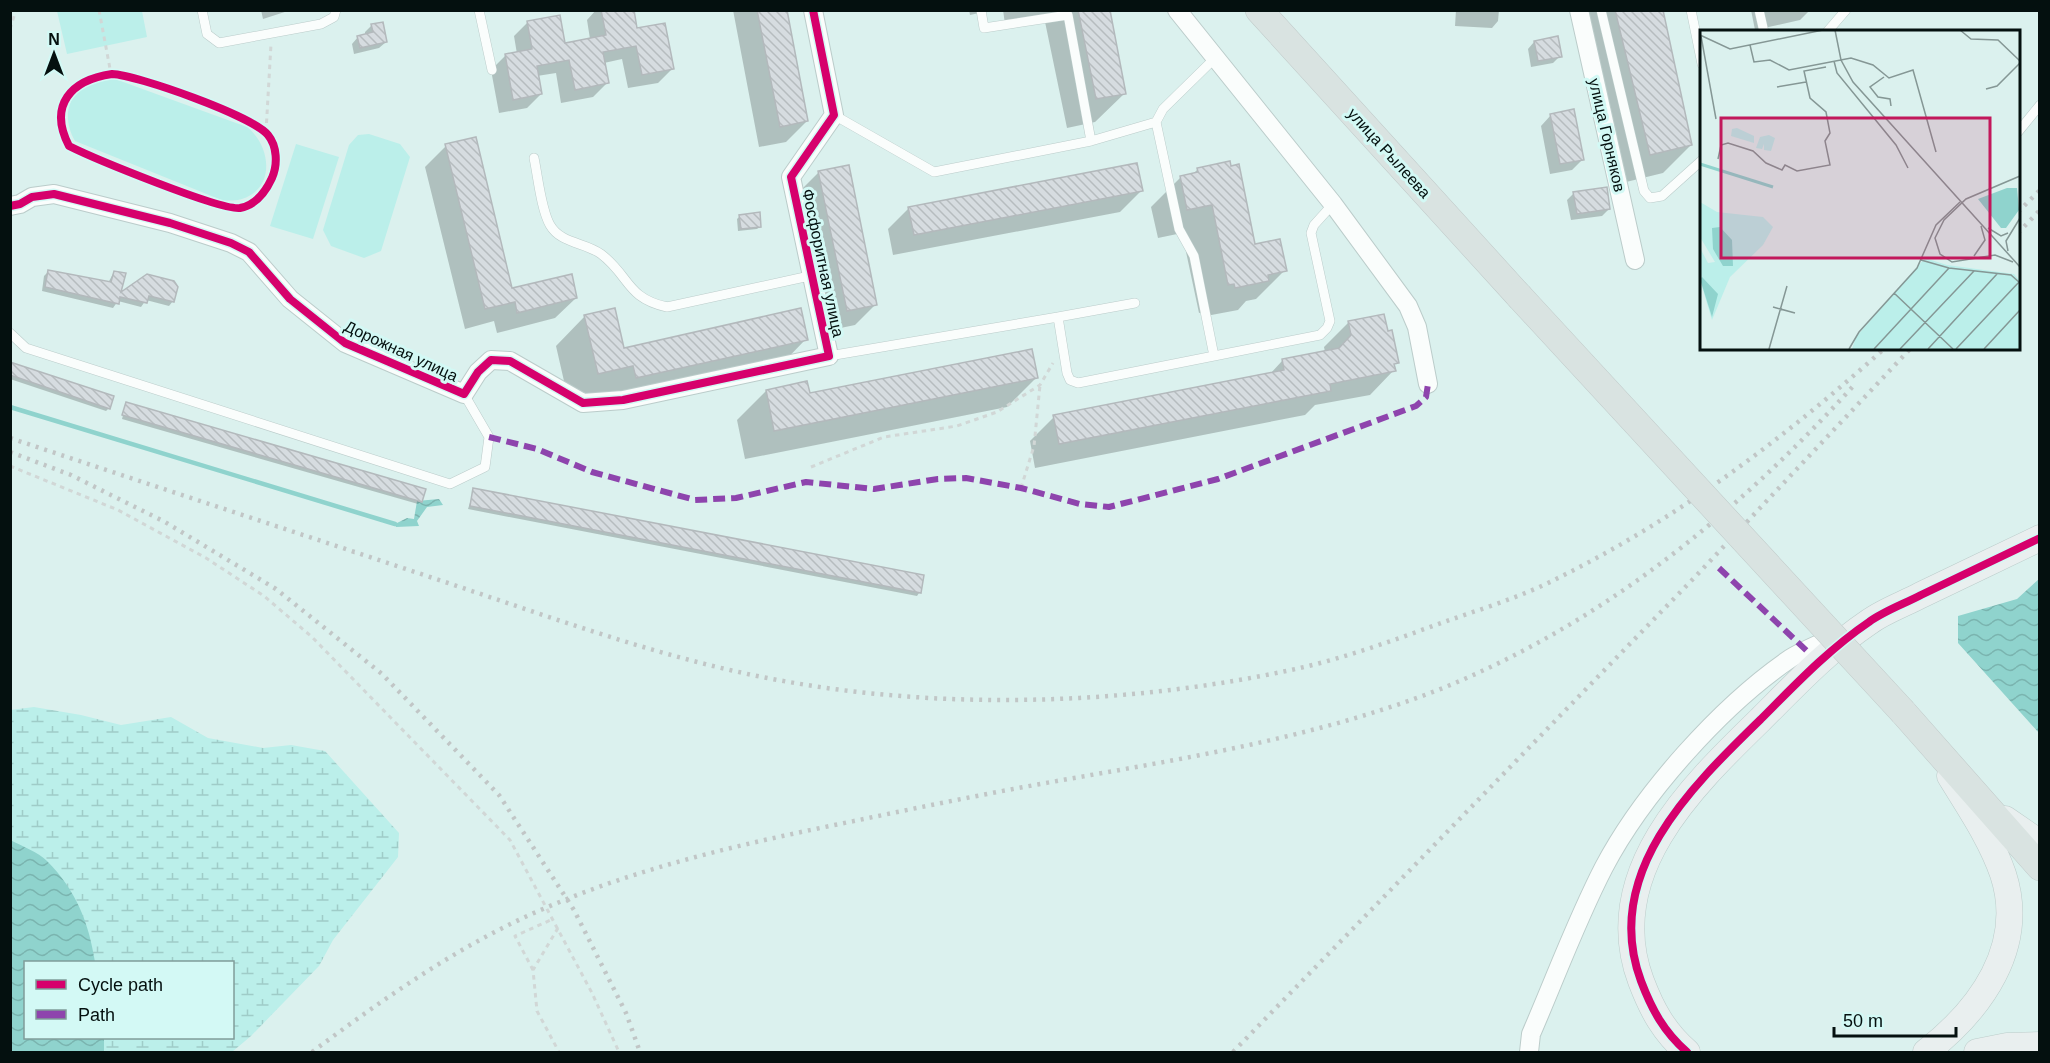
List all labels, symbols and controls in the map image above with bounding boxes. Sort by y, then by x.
north arrow [24,24,84,84]
inset map [1700,30,2020,350]
text: N [48,31,60,48]
street label: улица Горняков [1586,77,1628,193]
street label: улица Рылеева [1344,105,1434,201]
street label: Фосфоритная улица [799,187,847,339]
street label: Дорожная улица [342,317,460,385]
legend [24,961,234,1039]
text: Cycle path [78,975,163,995]
scale bar [1834,1000,1956,1038]
text: Path [78,1005,115,1025]
text: 50 m [1843,1011,1883,1031]

